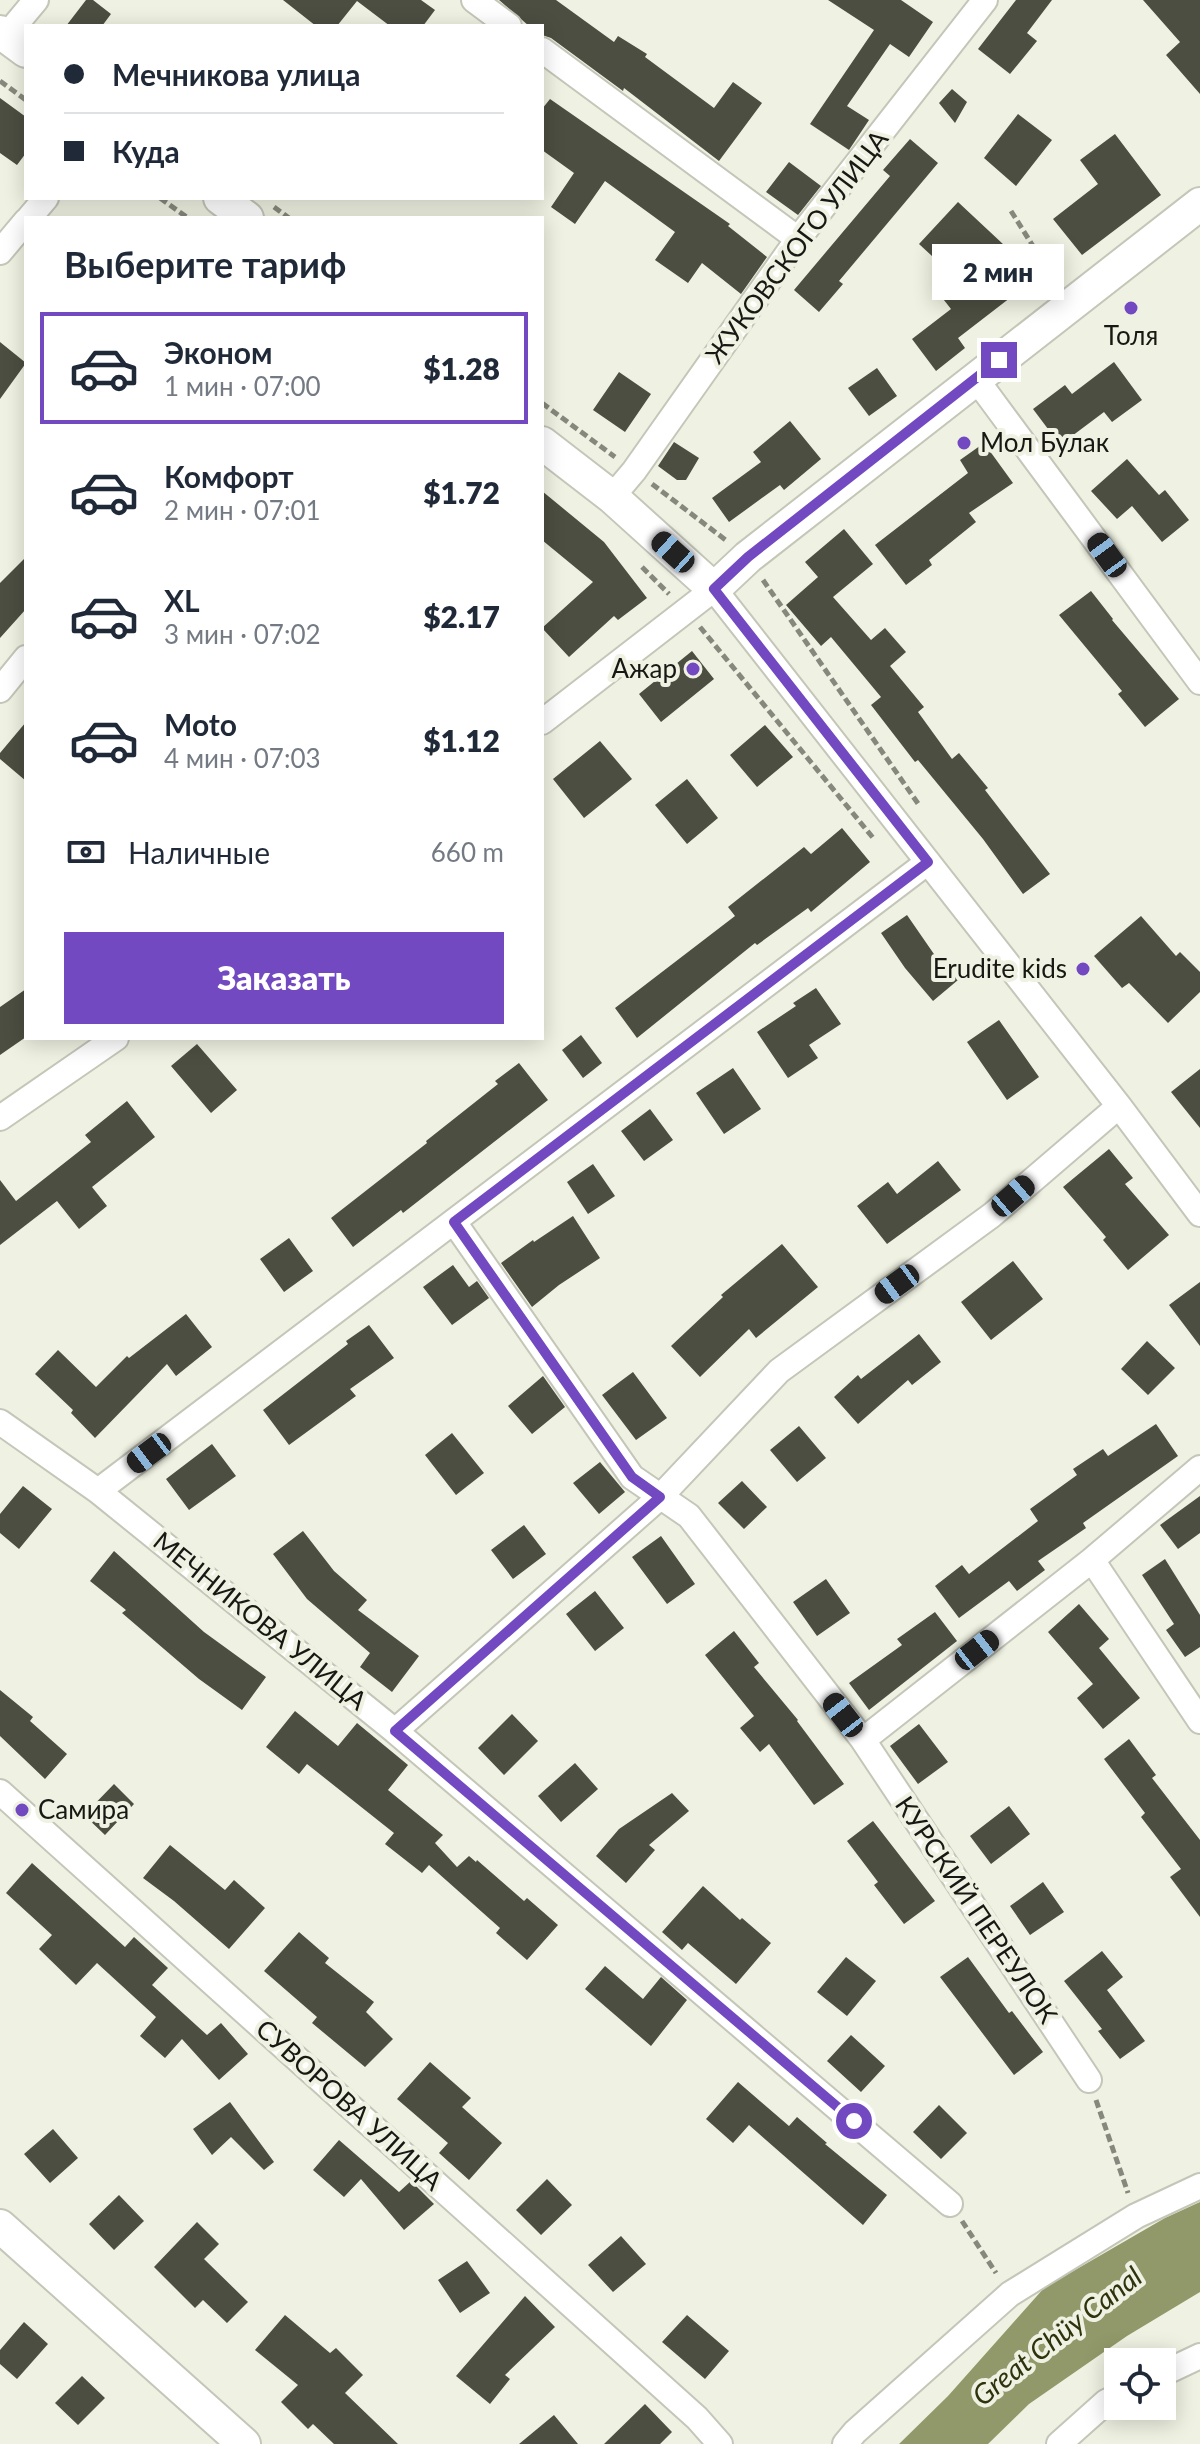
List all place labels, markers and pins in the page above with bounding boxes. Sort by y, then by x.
marker: Толя [1122,299,1140,317]
place label: Толя [1104,319,1158,351]
place label: Мол Булак [980,426,1110,458]
marker: Мол Булак [955,434,973,452]
place label: Ажар [611,652,677,684]
marker: Ажар [684,660,702,678]
place label: Erudite kids [933,952,1067,984]
marker: Erudite kids [1074,960,1092,978]
place label: Самира [38,1793,129,1825]
marker: Самира [13,1801,31,1819]

